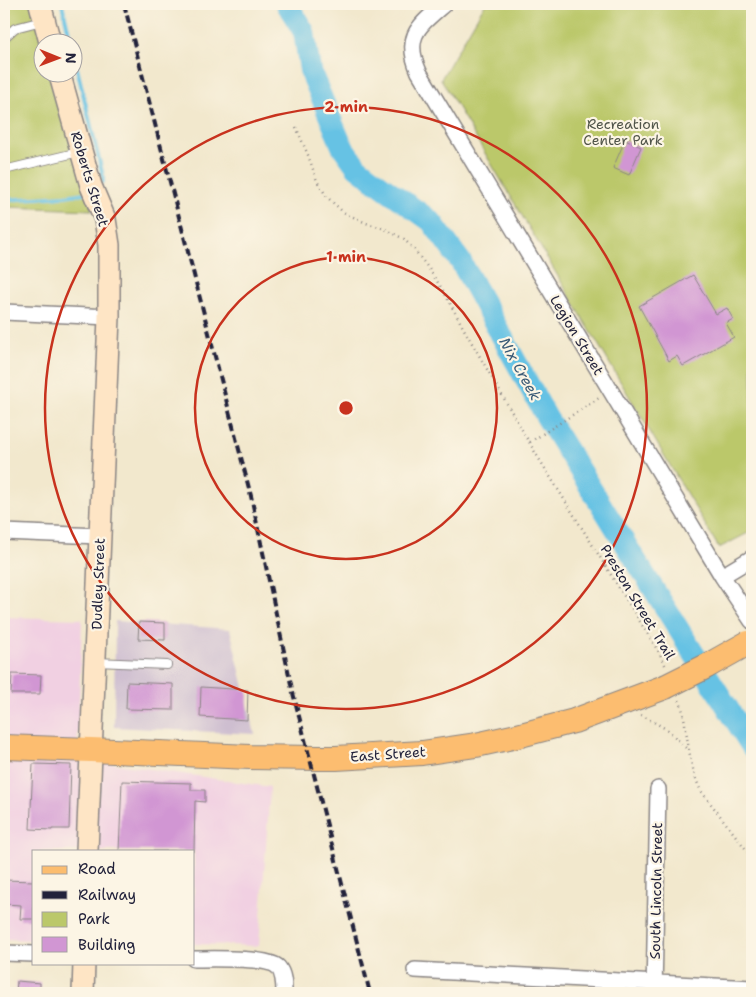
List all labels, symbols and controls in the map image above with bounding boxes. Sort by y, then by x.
north arrow [32,32,82,82]
text: N [62,53,80,64]
text: 2 min [324,97,368,117]
park label: Recreation Center Park [583,115,663,149]
street label: Roberts Street [67,129,113,229]
text: 1 min [326,247,366,267]
street label: Legion Street [546,292,608,378]
water label: Nix Creek [494,334,546,405]
centre of rings [337,399,355,417]
street label: Dudley Street [87,538,109,630]
street label: Preston Street Trail [596,541,680,664]
street label: East Street [350,742,426,766]
street label: South Lincoln Street [646,822,666,960]
legend [32,850,195,964]
text: Road [78,859,116,879]
text: Railway [78,885,136,905]
text: Park [78,909,110,929]
text: Building [78,935,135,955]

